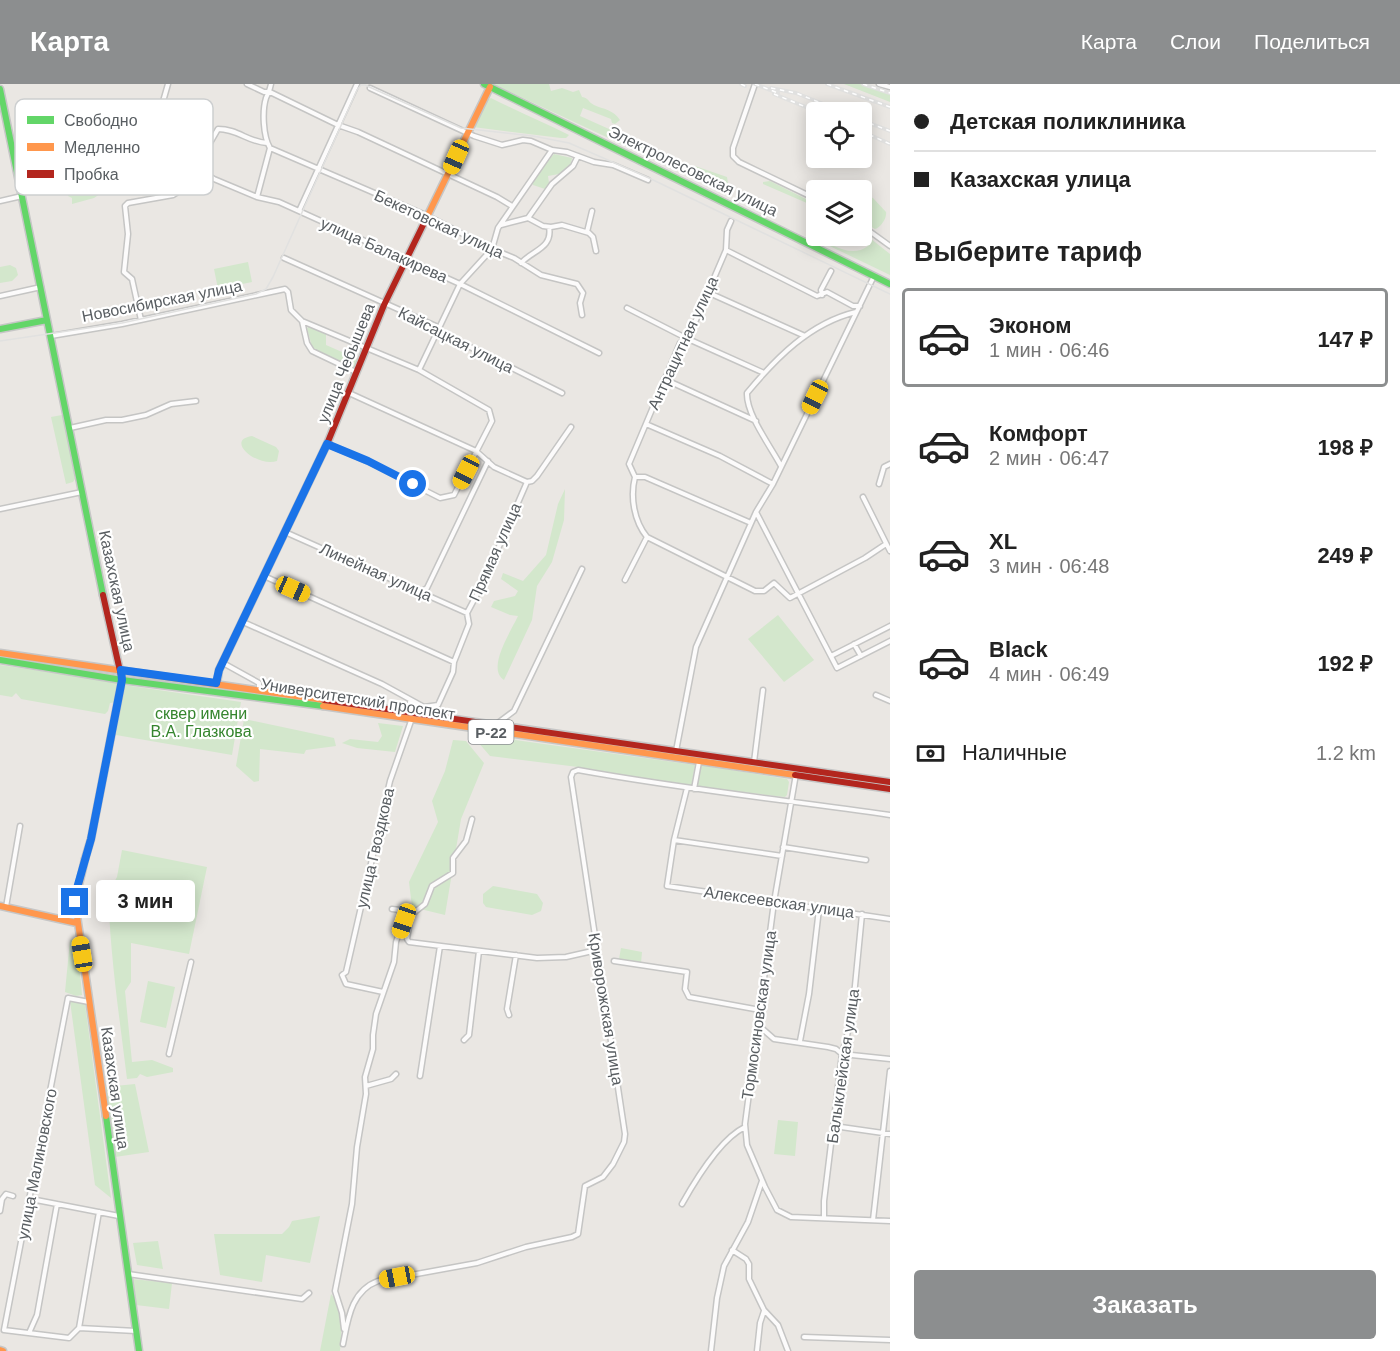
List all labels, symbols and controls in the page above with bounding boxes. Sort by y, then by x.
text: Карта [30,26,109,57]
text: Карта [1081,30,1137,53]
text: Слои [1170,30,1221,53]
text: Поделиться [1254,30,1370,53]
legend [15,99,213,195]
map controls [806,102,872,246]
button: locate [806,102,872,168]
text: Детская поликлиника [950,109,1185,134]
text: Свободно [64,112,138,129]
street label: Электролесовская улица [606,123,780,219]
car [440,137,472,177]
text: Медленно [64,139,140,156]
text: Пробка [64,166,119,183]
text: Казахская улица [950,167,1131,192]
button: layers [806,180,872,246]
street label: Бекетовская улица [372,187,506,261]
street label: улица Балакирева [318,214,450,286]
text: Выберите тариф [914,237,1142,267]
street label: Антрацитная улица [645,274,721,412]
street label: Новосибирская улица [80,277,244,325]
street label: улица Чебышева [314,301,378,425]
street label: Кайсацкая улица [396,304,516,376]
icon: car [917,311,971,365]
text: Эконом [989,313,1072,338]
text: 147 ₽ [1317,327,1373,352]
text: 1 мин · 06:46 [989,339,1109,361]
car [799,377,831,417]
icon: car [917,419,971,473]
text: Комфорт [989,421,1088,446]
text: 198 ₽ [1317,435,1373,460]
text: 2 мин · 06:47 [989,447,1109,469]
car [450,452,482,492]
route start [399,470,426,497]
street label: Прямая улица [466,500,524,604]
icon: car [917,527,971,581]
street label: Казахская улица [96,529,138,653]
text: XL [989,529,1017,554]
street label: Линейная улица [317,540,435,604]
text: 249 ₽ [1317,543,1373,568]
text: 3 мин · 06:48 [989,555,1109,577]
car [273,573,313,605]
icon: car [917,635,971,689]
text: Black [989,637,1048,662]
text: 192 ₽ [1317,651,1373,676]
text: 4 мин · 06:49 [989,663,1109,685]
street label: Университетский проспект [259,675,457,723]
park label: сквер имени В.А. Глазкова [150,705,252,740]
road number: Р-22 [468,720,514,744]
icon: cash [914,737,947,770]
text: Наличные [962,740,1067,765]
text: 1.2 km [1316,742,1376,764]
street label: улица Гвоздкова [353,786,397,910]
callout: 3 мин [96,881,195,923]
street label: Алексеевская улица [703,883,855,921]
route end [61,888,88,915]
text: 3 мин [118,890,173,912]
car [390,901,418,941]
street label: Тормосиновская улица [739,929,779,1101]
street label: Криворожская улица [586,932,626,1086]
car [70,935,94,973]
street label: Балыклейская улица [824,988,862,1144]
street label: Казахская улица [98,1026,132,1150]
street label: улица Малиновского [14,1087,60,1241]
car [378,1265,416,1289]
button: Заказать [914,1270,1376,1339]

